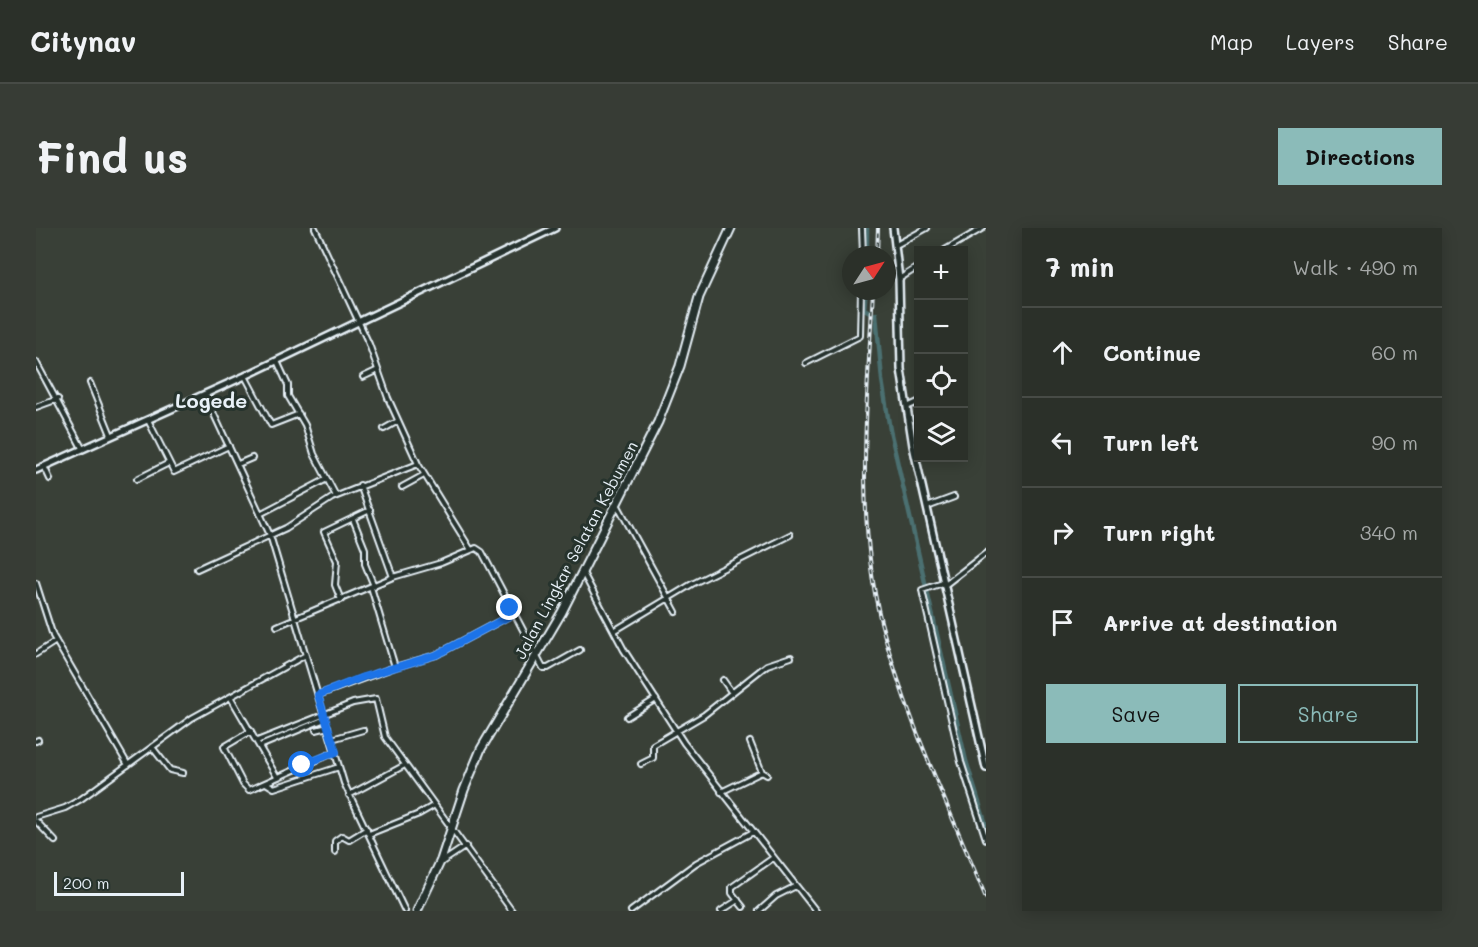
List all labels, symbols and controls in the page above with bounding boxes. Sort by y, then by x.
text: Citynav [30,23,136,59]
text: Map [1210,28,1253,55]
text: Layers [1286,28,1355,55]
text: Share [1388,28,1448,55]
button: Directions [1278,128,1442,185]
text: Find us [36,129,188,184]
north arrow [842,246,896,300]
map controls [914,246,968,462]
button: + [914,246,968,300]
text: 7 min [1046,250,1114,284]
text: Walk · 490 m [1293,254,1418,280]
button: − [914,300,968,354]
icon: ahead [1046,336,1079,369]
text: Continue [1103,338,1201,367]
text: 60 m [1371,339,1418,365]
button: locate [914,354,968,408]
district label: Logede [175,387,247,413]
button: layers [914,408,968,462]
icon: left [1046,426,1079,459]
text: Turn left [1103,428,1199,457]
text: 90 m [1372,429,1418,455]
street label: Jalan Lingkar Selatan Kebumen [509,437,642,662]
icon: right [1046,516,1079,549]
text: Turn right [1103,518,1215,547]
text: 340 m [1360,519,1418,545]
route end [496,594,522,620]
icon: arrive [1046,606,1079,639]
text: Arrive at destination [1103,608,1338,637]
button: Save [1046,684,1226,743]
button: Share [1238,684,1418,743]
route start [288,751,314,777]
scale bar [54,869,184,896]
text: 200 m [63,872,110,893]

